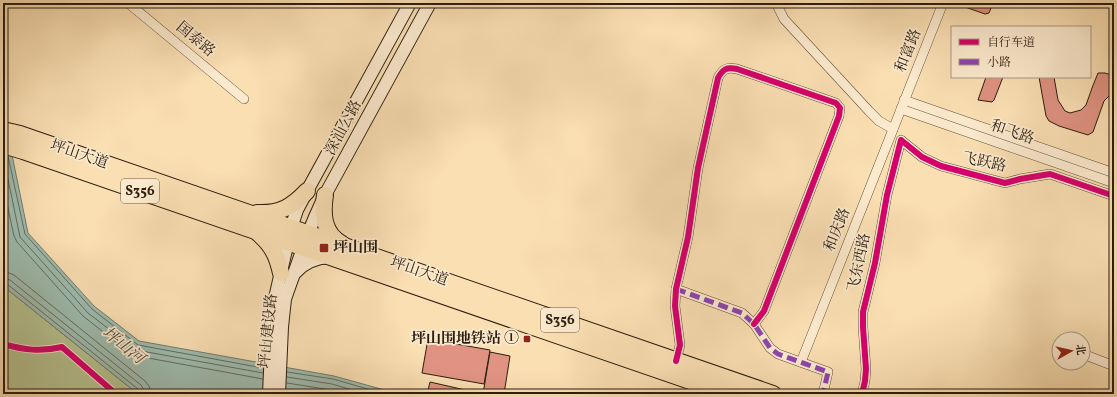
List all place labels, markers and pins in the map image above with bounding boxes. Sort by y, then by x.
place label: 坪山围 [333,238,378,259]
marker: 坪山围 [318,242,330,254]
place label: 坪山围地铁站 ① [411,329,519,350]
marker: 坪山围地铁站 ① [522,334,532,344]

